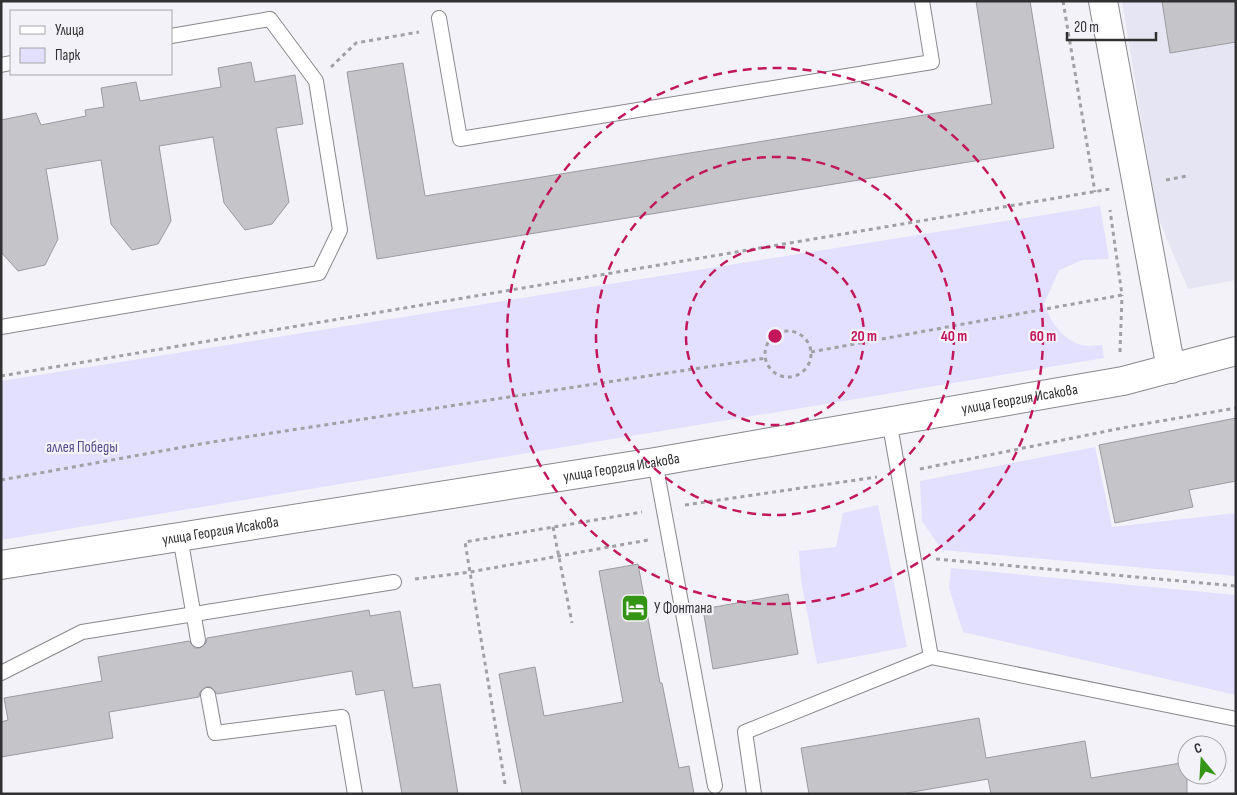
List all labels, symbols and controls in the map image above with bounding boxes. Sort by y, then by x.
legend [10,10,172,75]
scale bar [1067,10,1156,42]
text: 20 m [1074,18,1099,37]
text: Улица [55,21,84,40]
text: Парк [55,46,81,65]
centre of rings [766,327,784,345]
text: 20 m [851,327,877,346]
text: 40 m [941,327,967,346]
text: 60 m [1030,327,1056,346]
street label: улица Георгия Исакова [960,379,1079,418]
park label: аллея Победы [46,438,118,457]
street label: улица Георгия Исакова [562,448,681,486]
street label: улица Георгия Исакова [161,512,280,549]
hotel icon: У Фонтана [620,593,650,623]
place label: У Фонтана [654,599,712,618]
north arrow [1177,735,1227,785]
text: С [1192,739,1204,757]

